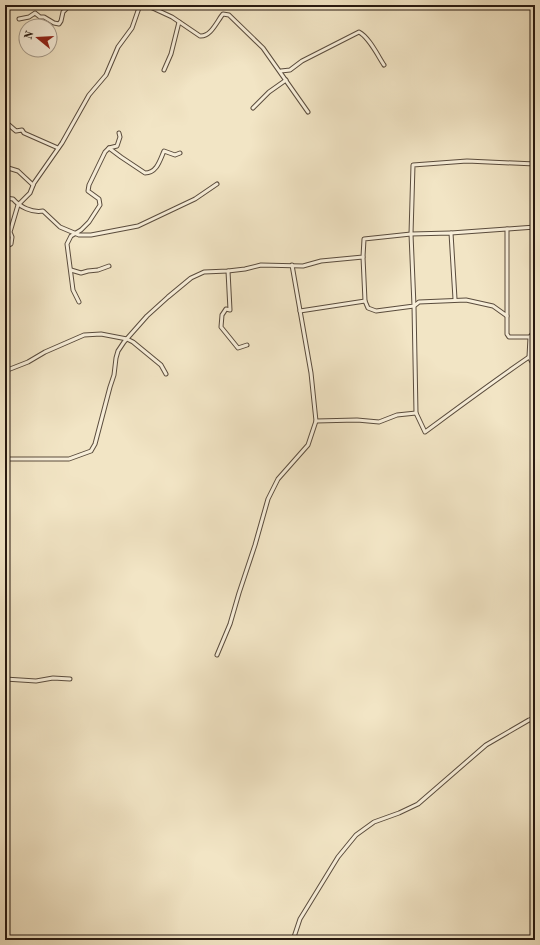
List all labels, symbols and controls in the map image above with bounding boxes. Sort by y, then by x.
north arrow [18,18,58,58]
text: N [23,29,37,41]

